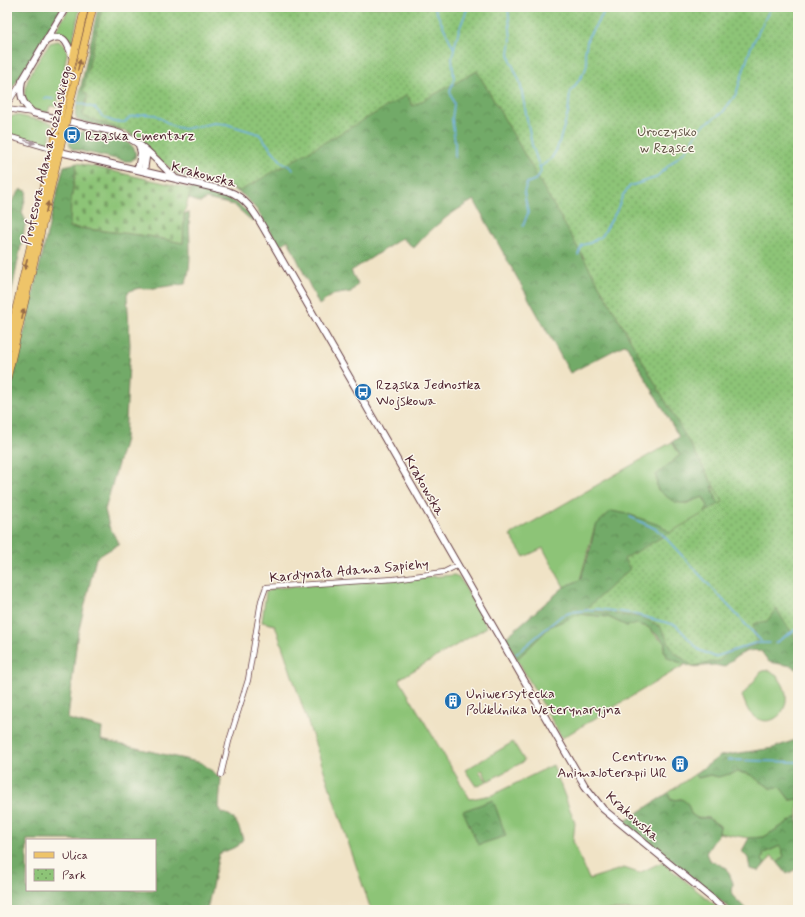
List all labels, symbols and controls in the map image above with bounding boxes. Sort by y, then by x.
one-way arrow [77,59,83,71]
street label: Profesora Adama Rożańskiego [18,64,77,247]
park label: Uroczysko w Rząsce [637,123,697,157]
bus stop icon: Rząska Cmentarz [62,125,82,145]
place label: Rząska Cmentarz [85,127,196,145]
one-way arrow [24,139,36,145]
street label: Krakowska [169,158,239,192]
one-way arrow [45,200,51,213]
one-way arrow [23,258,29,270]
one-way arrow [21,307,27,320]
place label: Rząska Jednostka Wojskowa [376,376,481,410]
bus stop icon: Rząska Jednostka Wojskowa [353,382,373,402]
street label: Krakowska [400,452,449,519]
street label: Kardynała Adama Sapiehy [269,555,429,587]
place label: Uniwersytecka Poliklinika Weterynaryjna [466,685,621,719]
building icon: Uniwersytecka Poliklinika Weterynaryjna [443,691,463,711]
place label: Centrum Animaloterapii UR [557,748,667,782]
building icon: Centrum Animaloterapii UR [670,754,690,774]
street label: Krakowska [602,788,663,846]
legend [26,839,156,891]
text: Ulica [62,848,88,864]
text: Park [62,868,86,884]

